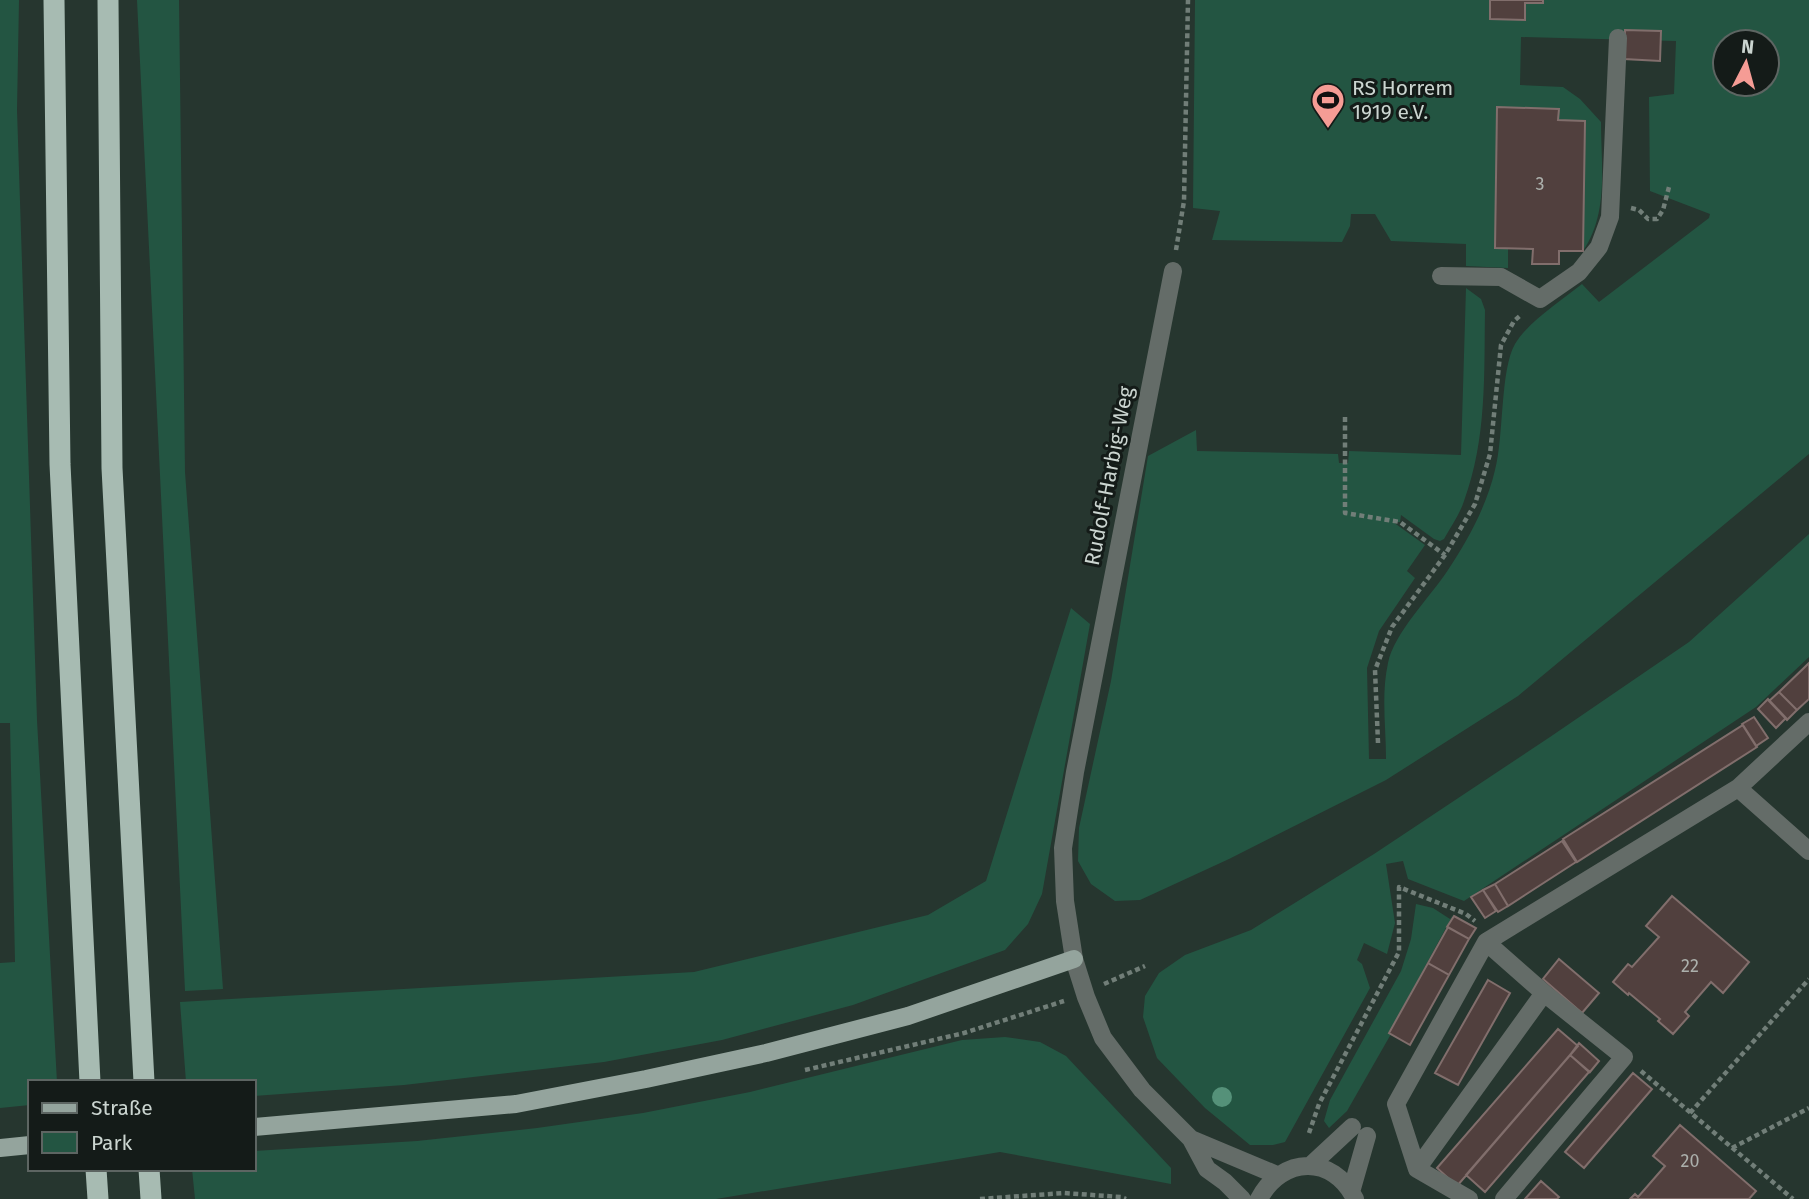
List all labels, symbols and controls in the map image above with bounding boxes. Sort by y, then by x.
north arrow [1711,28,1781,98]
text: N [1740,34,1755,59]
place label: RS Horrem 1919 e.V. [1352,75,1453,125]
sports icon: RS Horrem 1919 e.V. [1309,81,1347,130]
house number: 3 [1536,173,1544,195]
street label: Rudolf-Harbig-Weg [1079,384,1139,568]
house number: 22 [1681,955,1699,977]
legend [28,1080,256,1171]
text: Straße [91,1095,153,1121]
text: Park [91,1130,133,1156]
house number: 20 [1681,1150,1699,1172]

